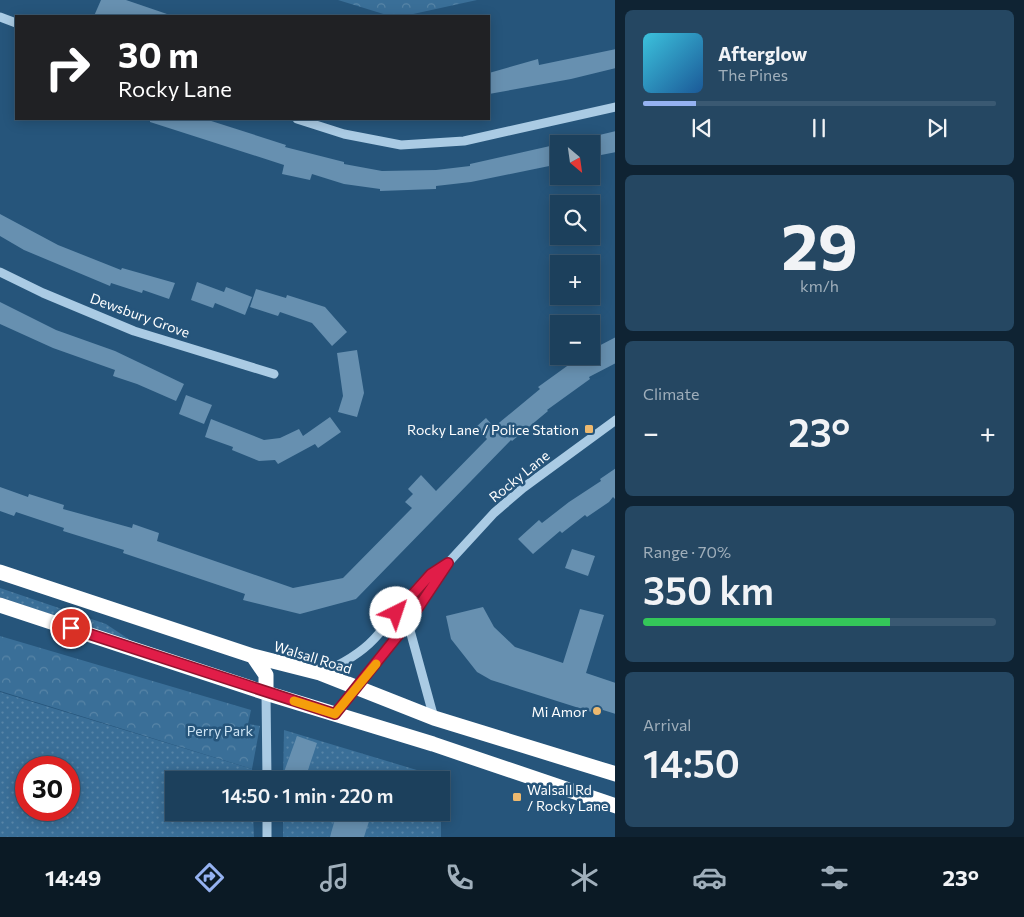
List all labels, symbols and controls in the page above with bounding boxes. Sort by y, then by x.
text: 30 m [118,32,199,75]
icon: right [35,35,100,100]
text: Afterglow [718,42,807,65]
text: The Pines [718,65,788,84]
text: Rocky Lane [118,75,232,102]
icon: previous [688,114,716,142]
icon: pause [805,114,833,142]
icon: next [923,114,951,142]
north arrow [550,135,600,185]
map controls [550,135,600,365]
button: search [550,195,600,245]
text: 29 [781,204,858,283]
button: + [550,255,600,305]
text: km/h [800,276,839,295]
street label: Dewsbury Grove [88,289,192,341]
button: − [550,315,600,365]
text: Climate [643,384,699,403]
text: 23° [788,408,850,455]
text: − [643,415,659,449]
text: + [980,415,996,449]
place label: Rocky Lane / Police Station [407,421,579,438]
marker: Rocky Lane / Police Station [583,423,595,435]
street label: Rocky Lane [485,447,553,505]
text: Range · 70% [643,542,731,561]
text: 350 km [643,566,774,613]
position arrow [369,586,421,638]
pin [50,607,92,649]
icon: arrive [57,614,85,642]
street label: Walsall Road [272,637,354,677]
place label: Mi Amor [531,703,587,720]
marker: Mi Amor [591,705,603,717]
text: Arrival [643,715,691,734]
park label: Perry Park [187,722,254,739]
text: 14:50 [643,739,740,786]
speed limit sign: 30 [15,756,80,821]
place label: Walsall Rd / Rocky Lane [527,781,608,814]
text: 14:50 · 1 min · 220 m [222,784,393,807]
marker: Walsall Rd / Rocky Lane [511,791,523,803]
icon: directions [192,860,227,895]
icon: music [317,860,352,895]
icon: phone [442,860,477,895]
icon: climate [567,860,602,895]
icon: car [692,860,727,895]
icon: filters [817,860,852,895]
text: 14:49 [45,864,101,891]
text: 23° [943,864,979,891]

